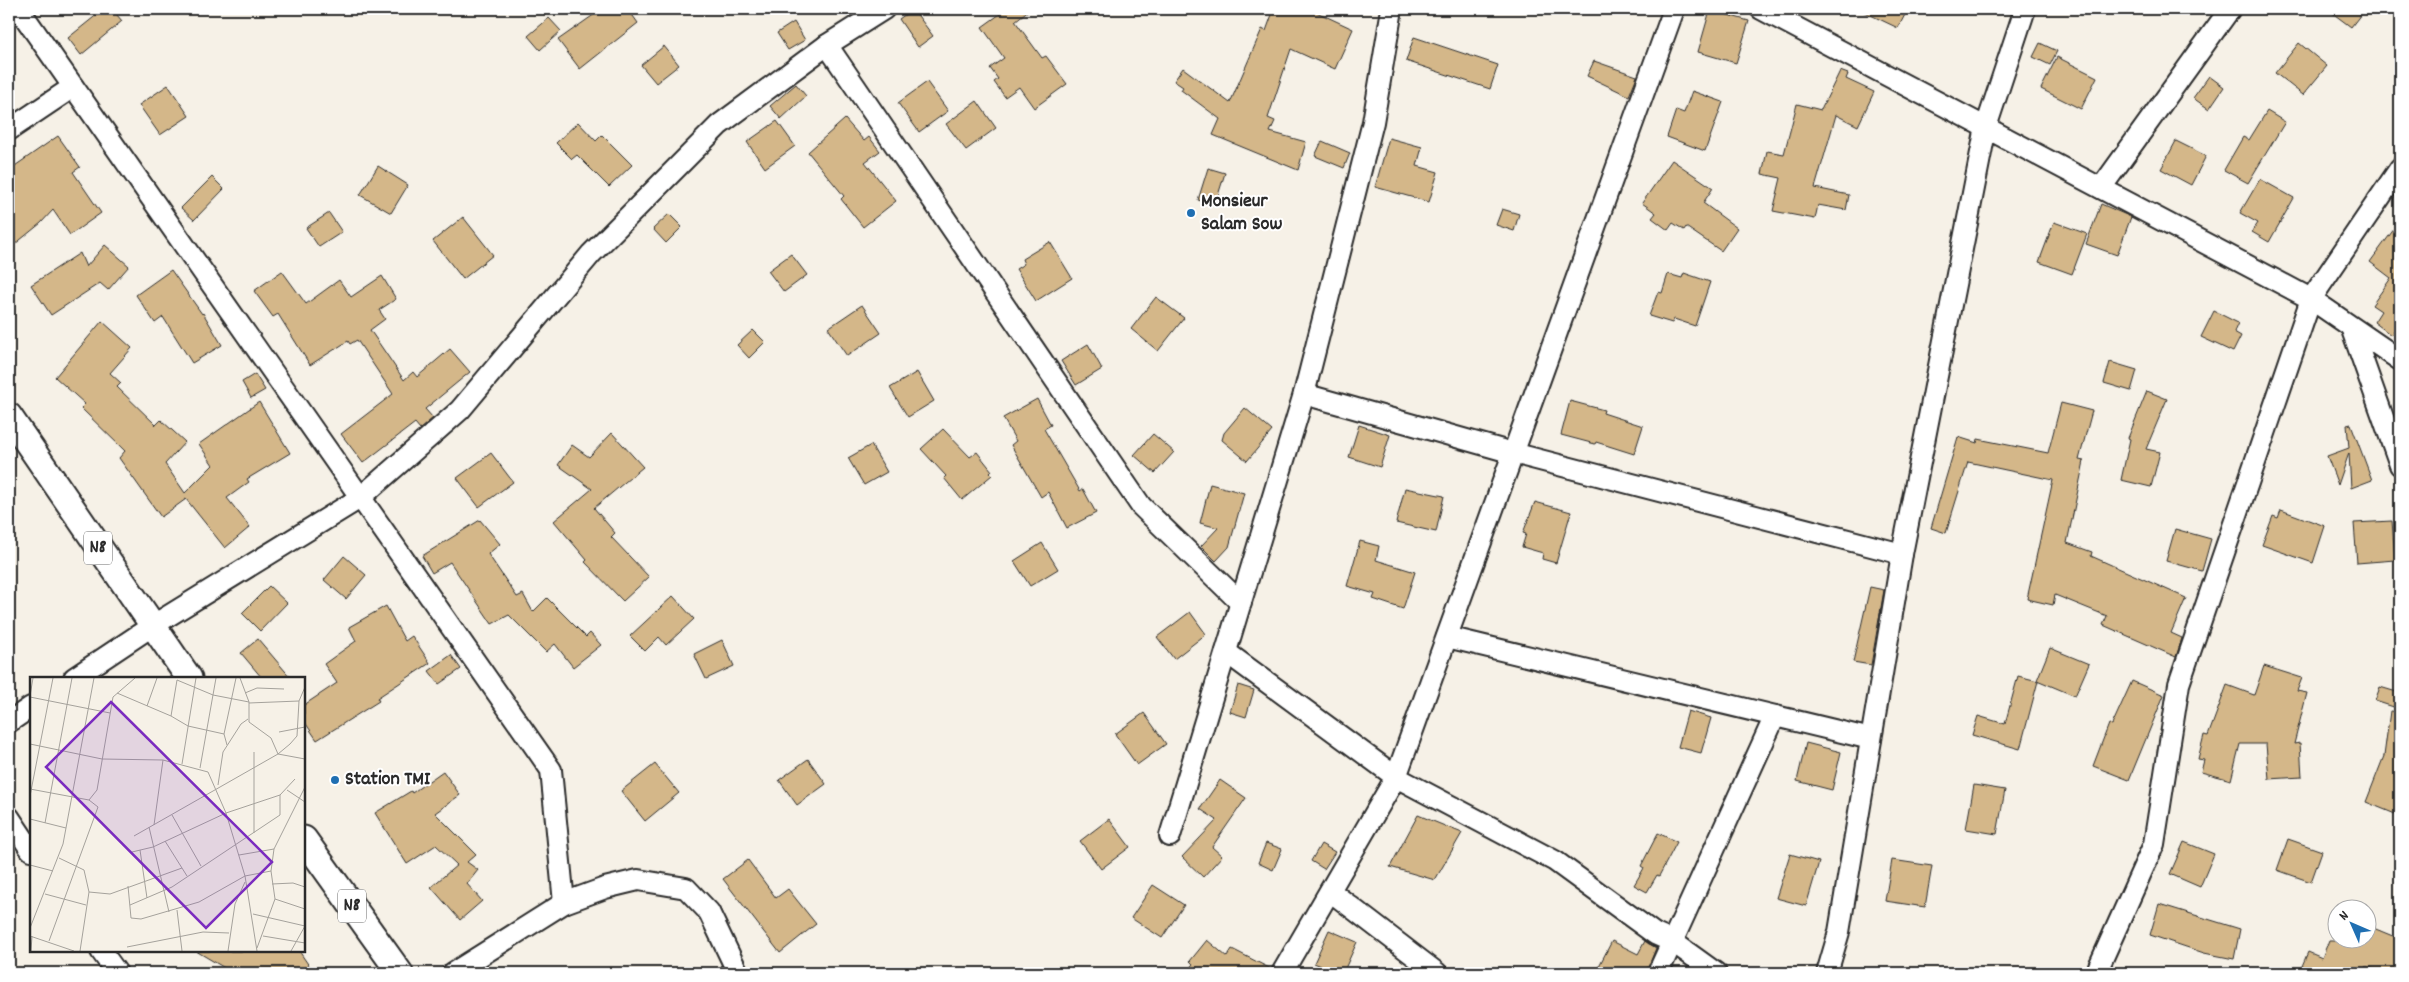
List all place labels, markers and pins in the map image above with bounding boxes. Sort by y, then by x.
place label: Monsieur Salam Sow [1201,188,1282,239]
marker: Monsieur Salam Sow [1185,207,1197,219]
place label: Station TMI [345,766,431,794]
marker: Station TMI [329,774,341,786]

